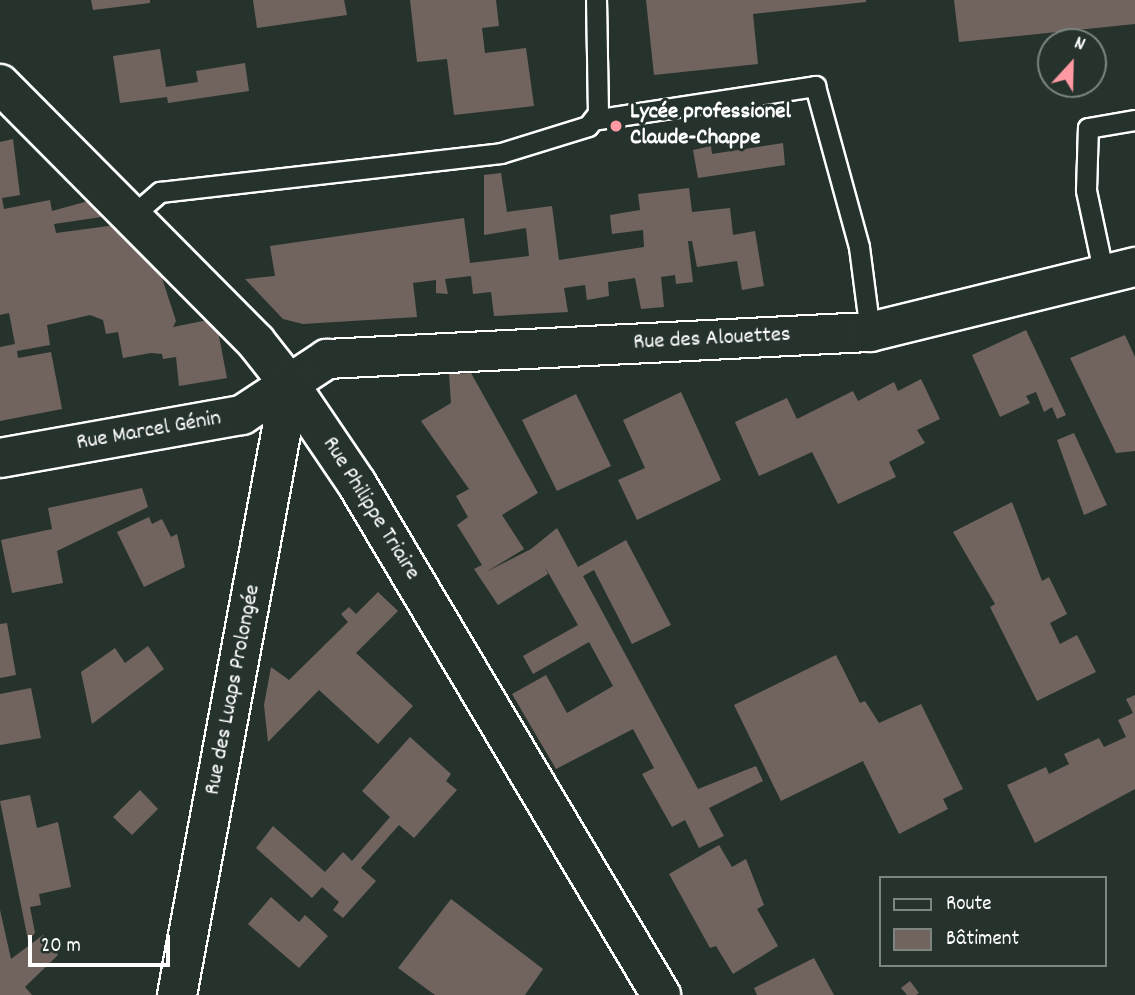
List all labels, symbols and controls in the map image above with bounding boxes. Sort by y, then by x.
north arrow [1037,28,1107,98]
text: N [1070,31,1089,59]
place label: Lycée professionel Claude-Chappe [630,99,791,153]
marker: Lycée professionel Claude-Chappe [608,118,624,134]
street label: Rue des Alouettes [633,322,791,358]
street label: Rue Marcel Génin [75,406,223,458]
street label: Rue Philippe Triaire [315,432,425,586]
street label: Rue des Luaps Prolongée [200,582,268,798]
legend [880,876,1107,967]
text: Route [946,890,992,920]
scale bar [32,922,173,966]
text: Bâtiment [946,925,1019,955]
text: 20 m [41,932,81,962]

